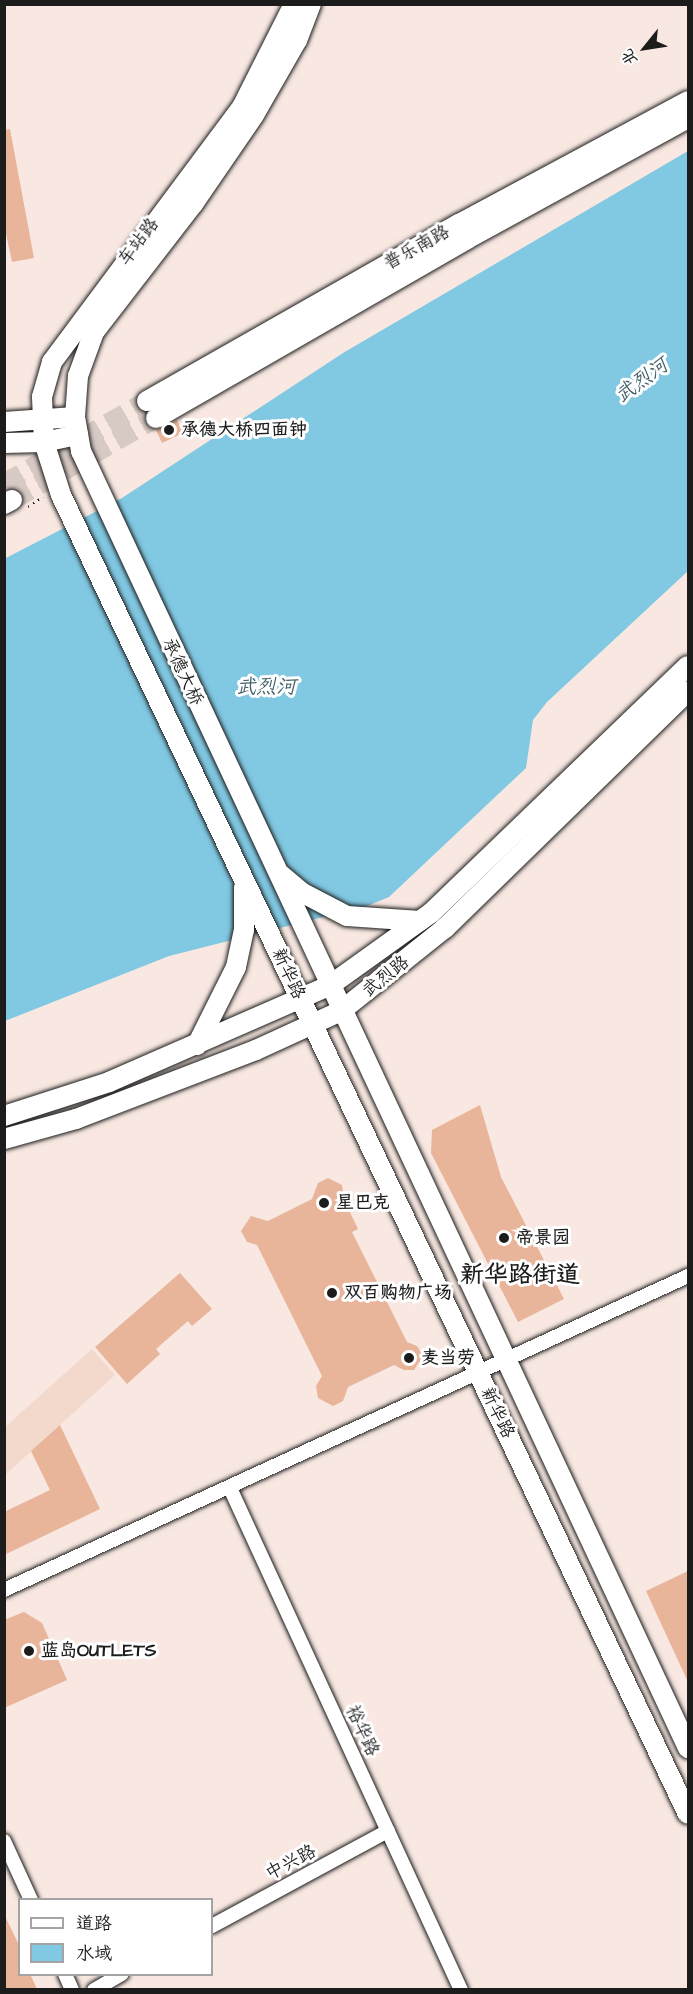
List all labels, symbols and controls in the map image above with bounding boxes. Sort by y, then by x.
north arrow [615,18,675,78]
text: 北 [616,45,643,69]
street label: 车站路 [114,214,164,270]
street label: 普乐南路 [380,221,454,275]
water label: 武烈河 [611,354,673,408]
place label: 承德大桥四面钟 [181,419,307,441]
marker: 承德大桥四面钟 [162,423,176,437]
street label: 承德大桥 [157,635,207,709]
water label: 武烈河 [236,675,296,699]
street label: 新华路 [267,945,309,1003]
street label: 武烈路 [358,952,414,1002]
place label: 星巴克 [336,1192,390,1214]
marker: 星巴克 [317,1196,331,1210]
place label: 帝景园 [516,1227,570,1249]
marker: 帝景园 [497,1231,511,1245]
district label: 新华路街道 [460,1262,580,1290]
place label: 双百购物广场 [344,1282,452,1304]
marker: 双百购物广场 [325,1286,339,1300]
place label: 麦当劳 [421,1347,475,1369]
marker: 麦当劳 [402,1351,416,1365]
street label: 新华路 [475,1384,519,1442]
place label: 蓝岛OUTLETS [41,1640,156,1662]
marker: 蓝岛OUTLETS [22,1644,36,1658]
street label: 裕华路 [341,1702,383,1760]
street label: 中兴路 [262,1841,320,1885]
legend [18,1898,213,1976]
text: 道路 [76,1911,112,1936]
text: 水域 [76,1941,112,1966]

